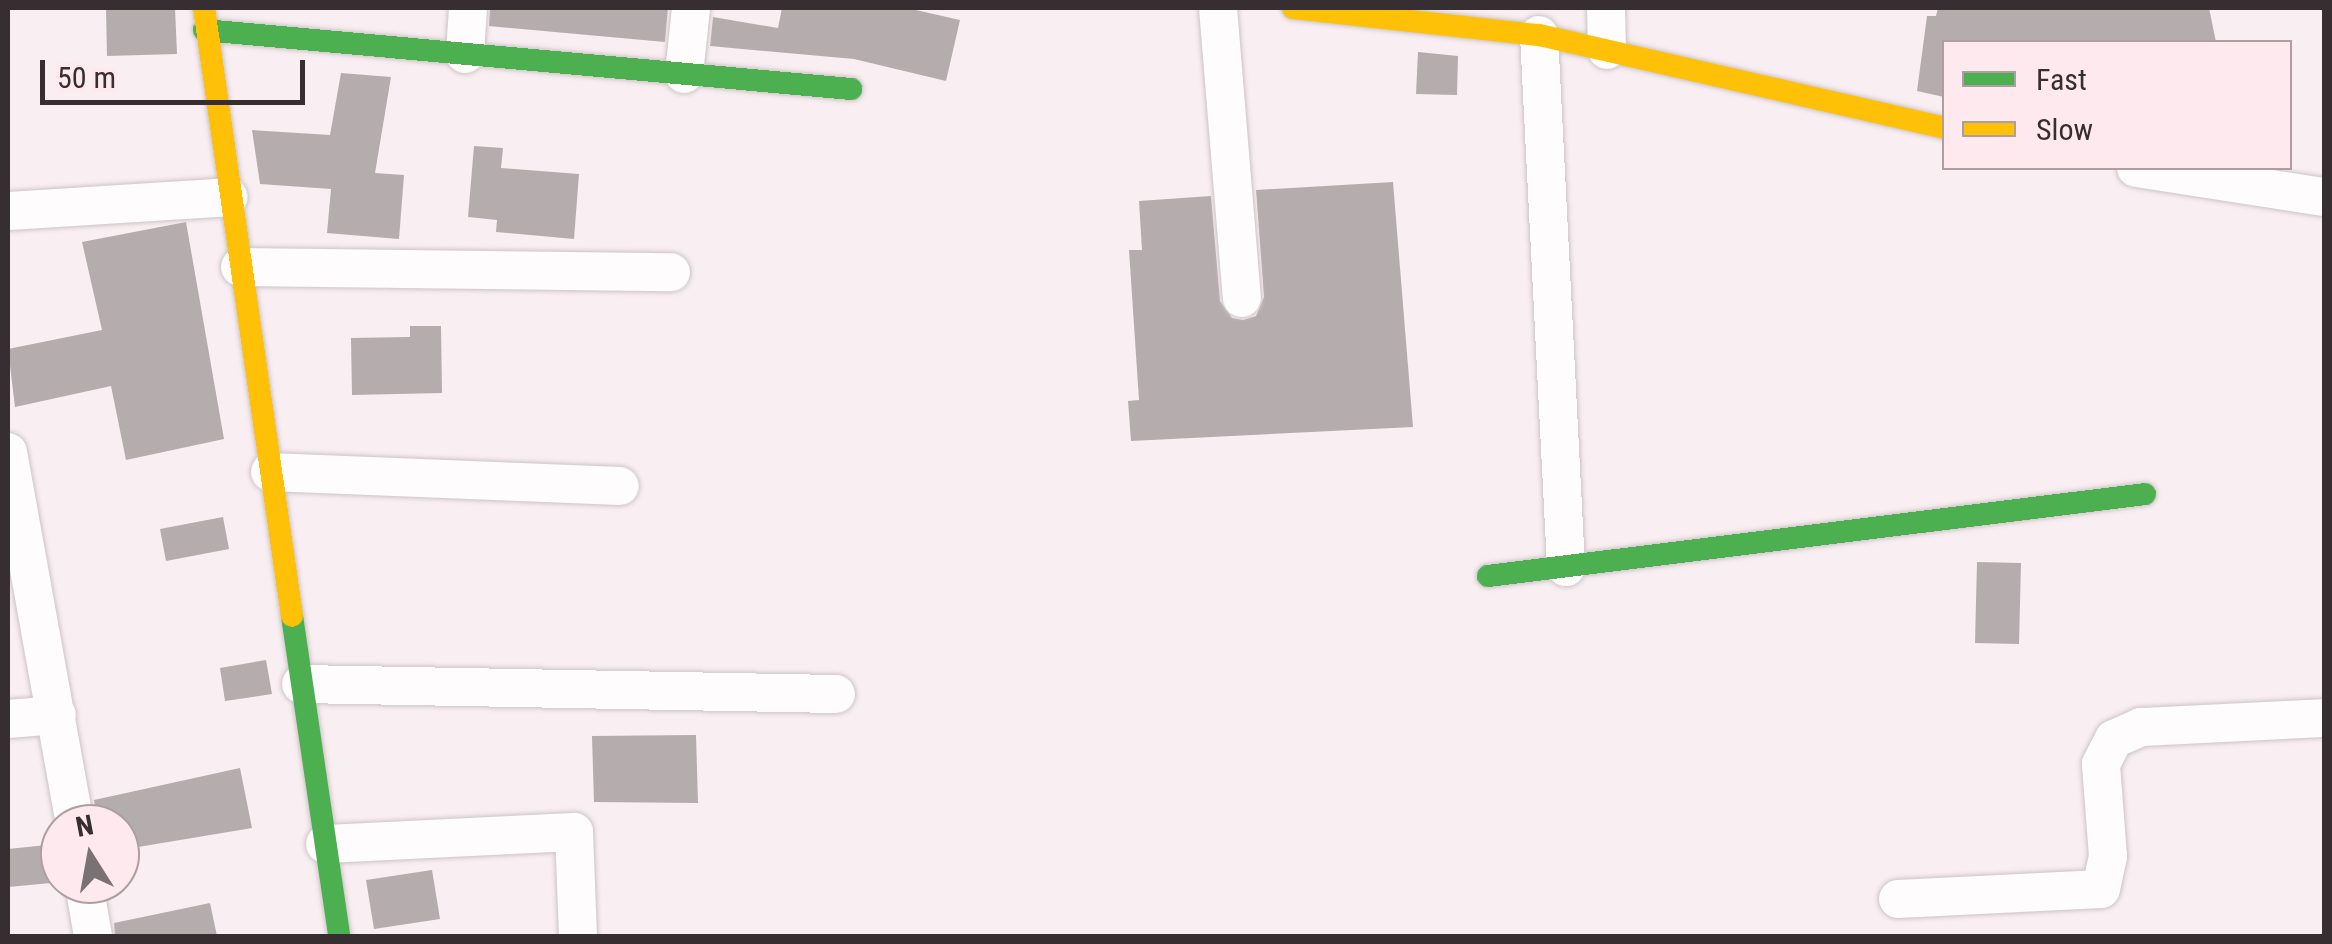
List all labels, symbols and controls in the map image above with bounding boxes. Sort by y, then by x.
scale bar [45,40,310,102]
legend [1942,40,2292,170]
text: 50 m [57,60,116,95]
text: Fast [2036,62,2087,97]
text: Slow [2036,112,2093,147]
north arrow [40,804,140,904]
text: N [73,808,96,844]

